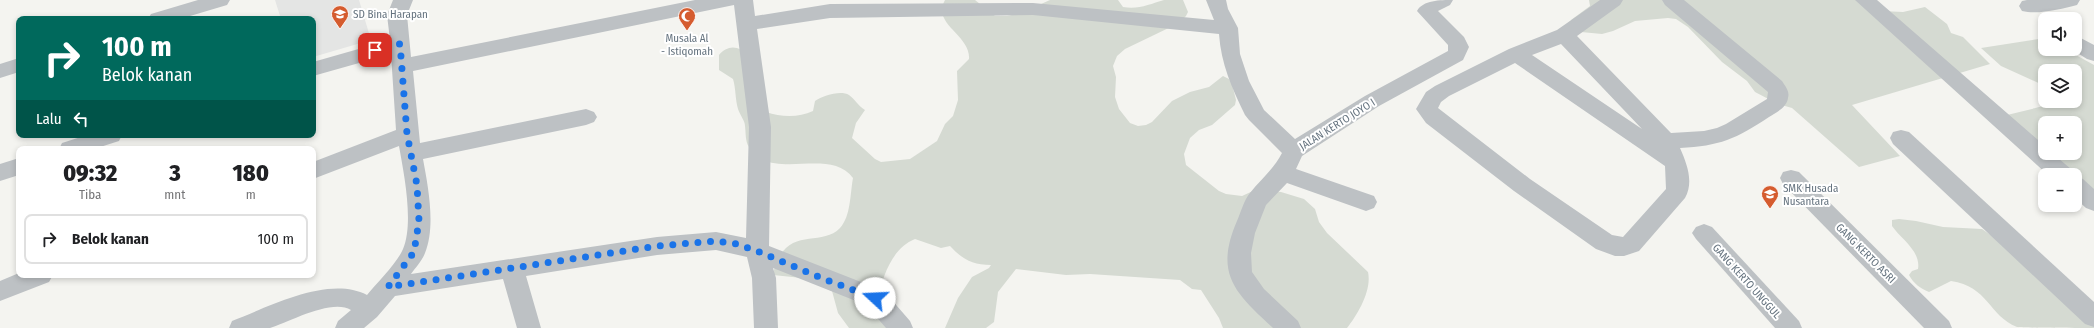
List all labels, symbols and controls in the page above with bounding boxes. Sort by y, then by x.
school or university icon: SD Bina Harapan [330,4,350,29]
mosque icon: Musala Al - Istiqomah [677,6,697,31]
place label: SD Bina Harapan [353,8,428,21]
map controls [2038,12,2082,212]
button: sound [2038,12,2082,56]
text: 100 m [102,30,172,63]
icon: right [36,32,88,84]
place label: Musala Al - Istiqomah [661,32,713,58]
pin [358,33,392,67]
icon: arrive [364,39,386,61]
text: Belok kanan [102,64,192,86]
button: layers [2038,64,2082,108]
street label: JALAN KERTO JOYO I [1297,96,1377,153]
icon: left [70,108,92,130]
text: Lalu [36,110,62,128]
button: + [2038,116,2082,160]
text: 09:32 [63,159,117,187]
text: 3 [169,159,181,187]
text: 180 [232,159,269,187]
button: − [2038,168,2082,212]
place label: SMK Husada Nusantara [1783,182,1838,208]
school or university icon: SMK Husada Nusantara [1760,184,1780,209]
text: Tiba [79,187,101,202]
text: mnt [164,187,185,202]
text: m [246,187,256,202]
street label: GANG KERTO ASRI [1833,221,1898,286]
icon: right [38,228,60,250]
text: Belok kanan [72,230,149,248]
text: 100 m [257,230,294,248]
street label: GANG KERTO UNGGUL [1710,241,1784,321]
position arrow [854,277,896,319]

